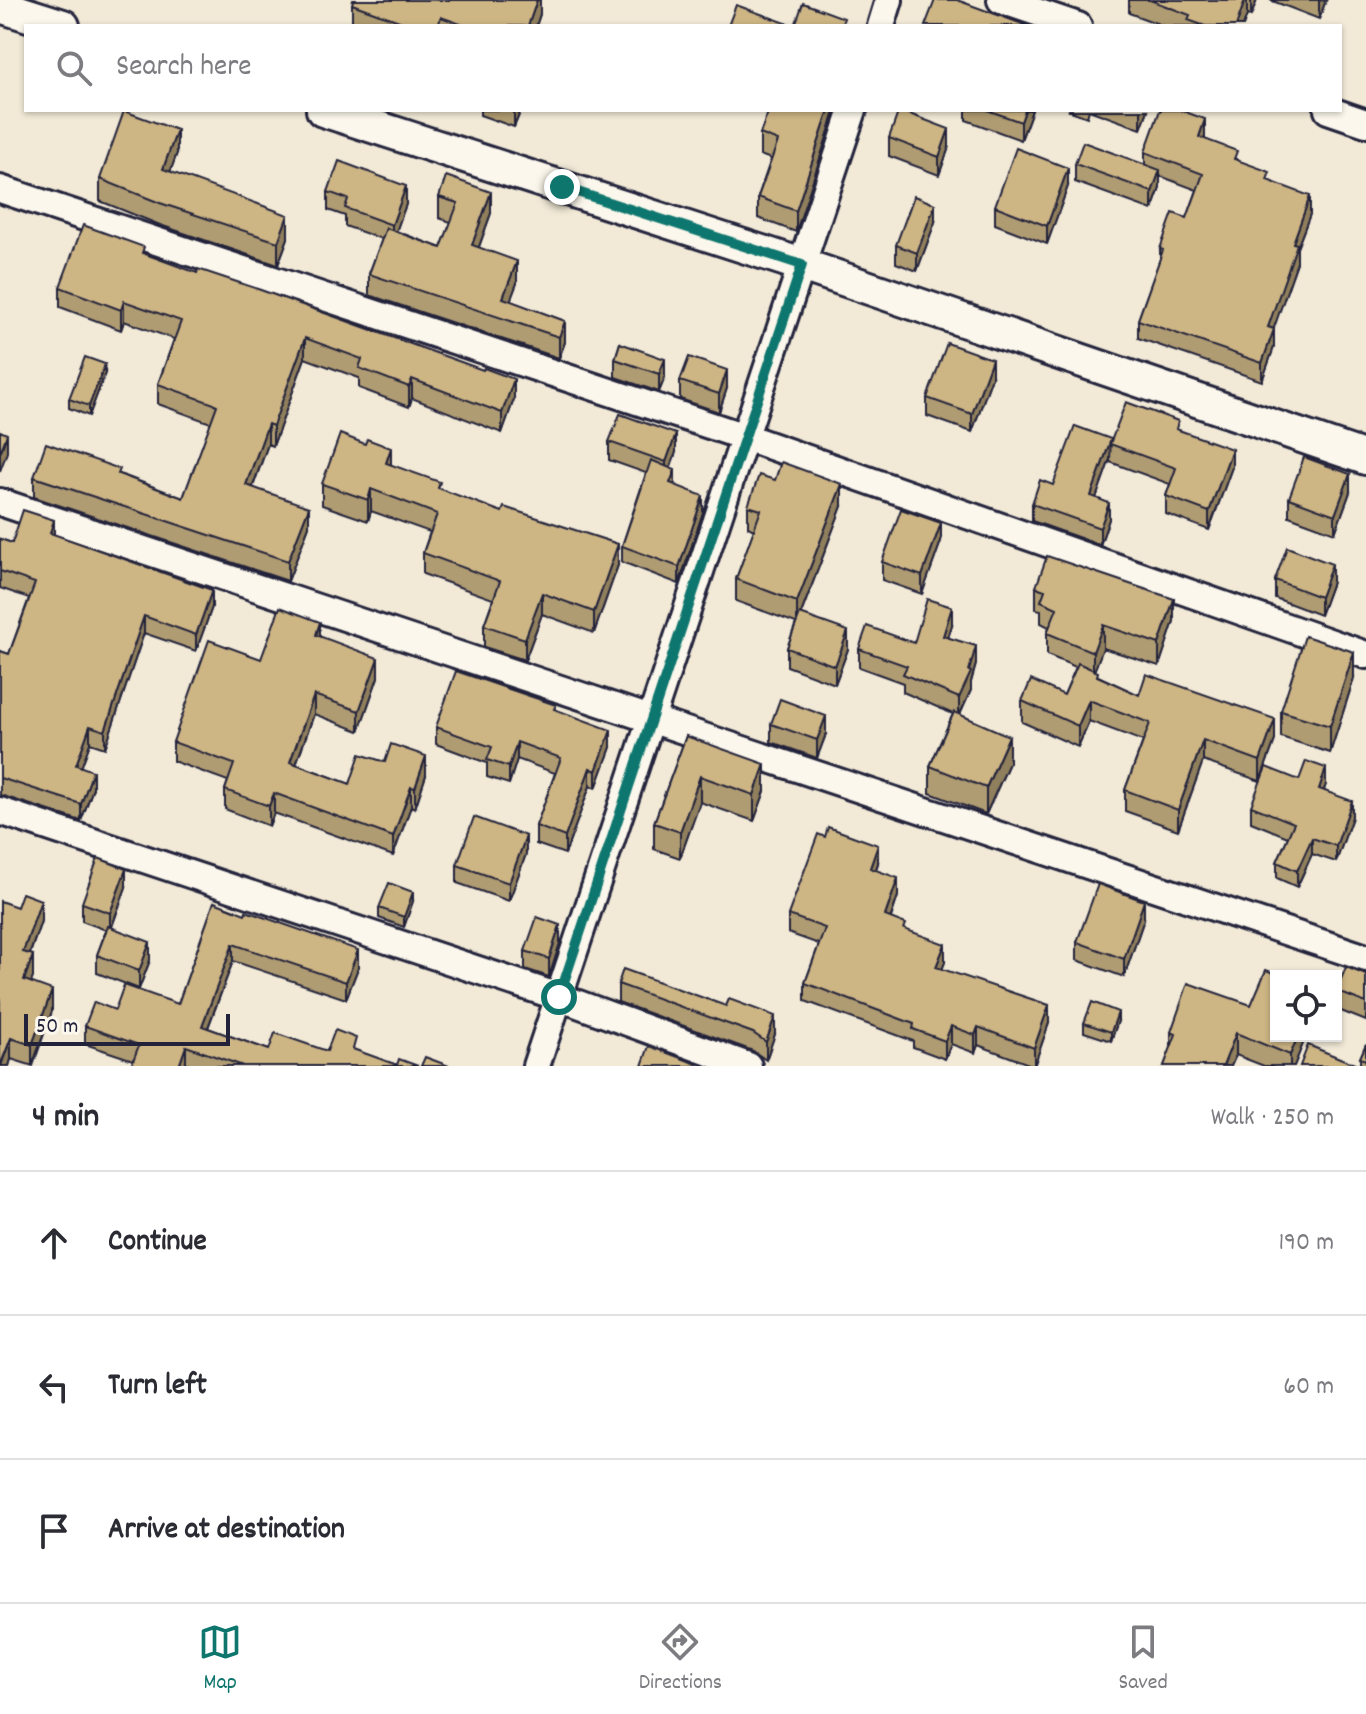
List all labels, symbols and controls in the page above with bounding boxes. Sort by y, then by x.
search box [24,24,1342,112]
icon: search [52,46,96,90]
text: Search here [116,47,252,90]
route end [544,169,580,205]
map controls [1270,970,1342,1042]
button: locate [1270,970,1342,1042]
route start [541,979,577,1015]
scale bar [24,1010,230,1046]
text: 50 m [36,1012,78,1043]
text: 4 min [32,1094,99,1143]
text: Walk · 250 m [1211,1100,1334,1137]
icon: ahead [32,1221,76,1265]
text: Continue [108,1222,207,1265]
text: 190 m [1278,1225,1334,1262]
icon: left [32,1365,76,1409]
text: Turn left [108,1366,207,1409]
text: 60 m [1283,1369,1334,1406]
icon: arrive [32,1509,76,1553]
text: Arrive at destination [108,1510,345,1553]
tab: Map [198,1620,242,1699]
tab: Directions [639,1620,722,1699]
tab: Saved [1119,1620,1168,1699]

